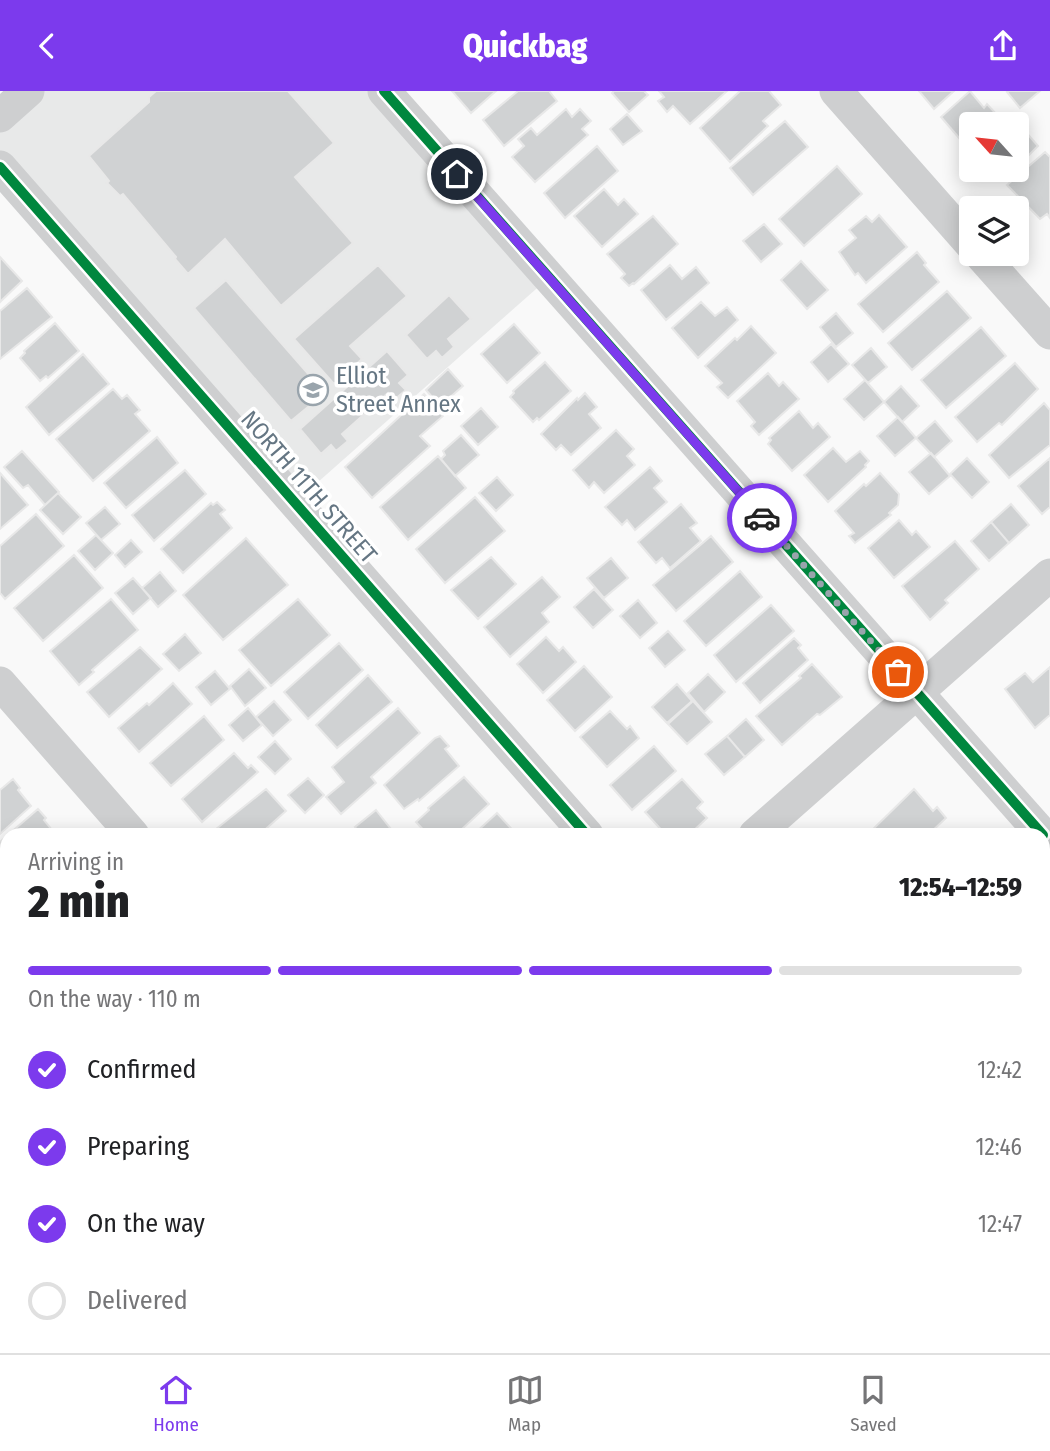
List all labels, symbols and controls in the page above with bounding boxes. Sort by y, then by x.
icon: back [28,27,66,65]
text: Quickbag [463,27,587,65]
icon: share [984,27,1022,65]
north arrow [959,112,1029,182]
map controls [959,112,1029,266]
pin [427,144,487,204]
icon: home [438,155,476,193]
button: layers [959,196,1029,266]
place label: Elliot Street Annex [336,362,461,418]
school or university icon: Elliot Street Annex [296,373,330,407]
street label: NORTH 11TH STREET [235,405,383,569]
courier [727,483,797,553]
icon: car [743,499,781,537]
pin [868,642,928,702]
icon: bag [879,653,917,691]
text: Arriving in [28,848,124,876]
text: 12:54–12:59 [899,872,1022,903]
text: 2 min [28,874,130,929]
text: On the way · 110 m [28,985,201,1013]
icon: check [28,1051,66,1089]
text: Confirmed [87,1054,197,1085]
text: 12:42 [977,1056,1022,1084]
icon: check [28,1128,66,1166]
text: Preparing [87,1131,189,1162]
text: 12:46 [976,1133,1022,1161]
icon: check [28,1205,66,1243]
text: On the way [87,1208,205,1239]
text: 12:47 [978,1210,1022,1238]
text: Delivered [87,1285,188,1316]
tab: Home [153,1371,199,1436]
tab: Map [506,1371,544,1436]
tab: Saved [850,1371,897,1436]

